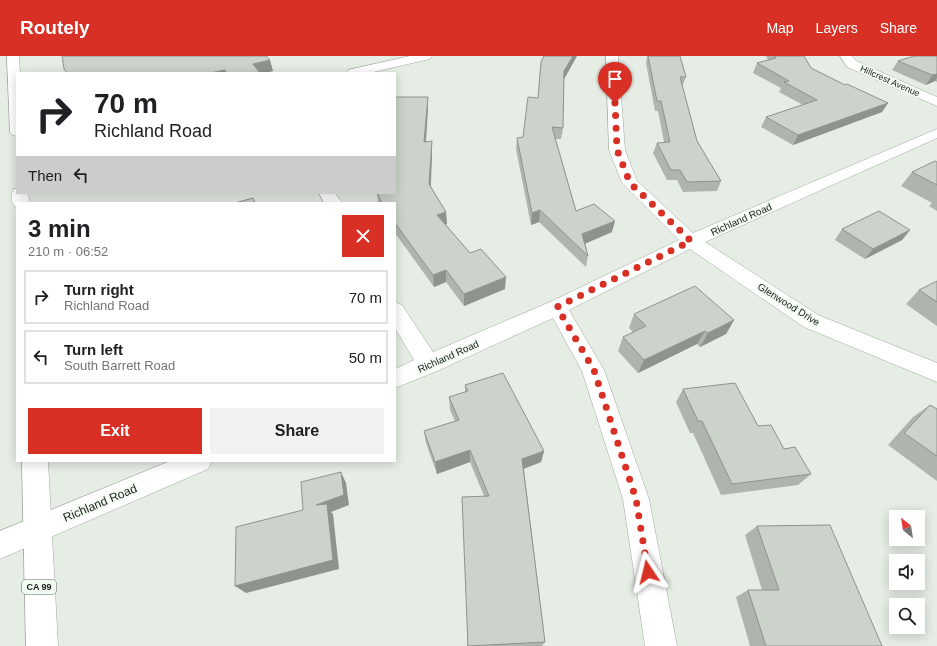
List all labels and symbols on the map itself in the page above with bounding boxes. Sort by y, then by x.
pin [598,62,632,103]
street label: Hillcrest Avenue [859,63,921,99]
street label: Richland Road [709,201,773,238]
street label: Glenwood Drive [756,281,822,328]
street label: Richland Road [416,338,480,375]
street label: Richland Road [61,481,139,525]
north arrow [889,510,925,546]
position arrow [627,551,669,593]
road number: CA 99 [22,580,56,594]

